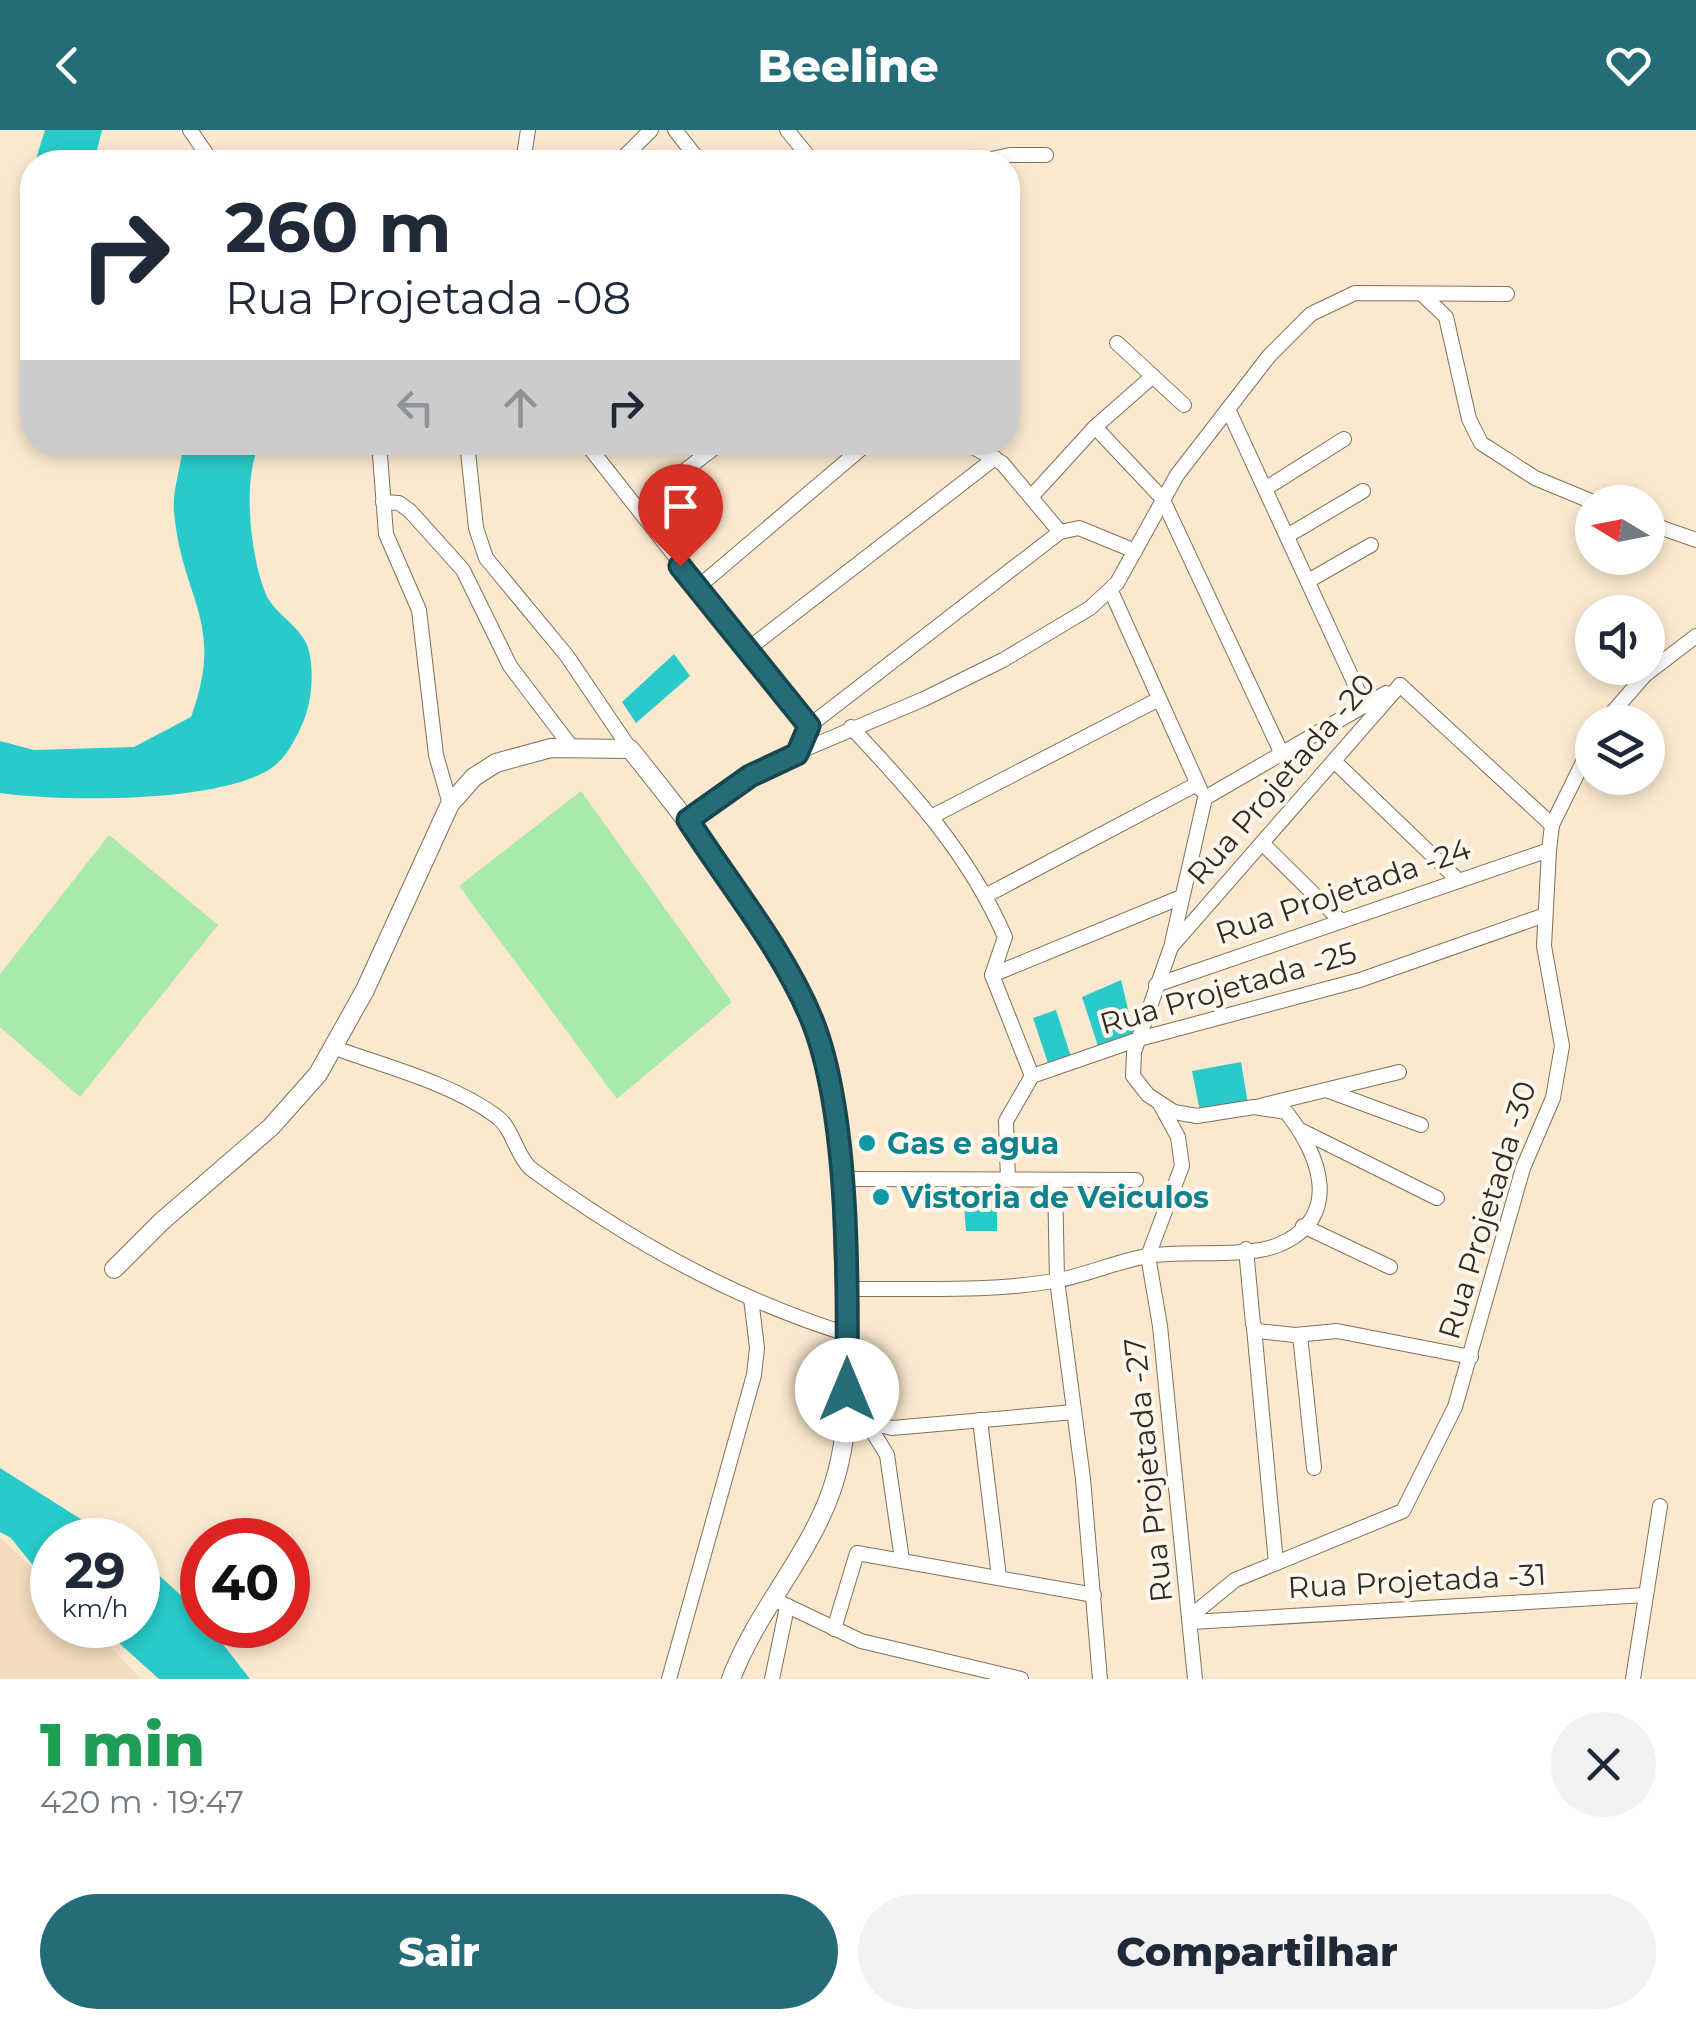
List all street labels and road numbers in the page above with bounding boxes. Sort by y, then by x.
street label: Rua Projetada -20 [1179,666,1383,892]
street label: Rua Projetada -24 [1211,830,1476,952]
street label: Rua Projetada -25 [1095,934,1361,1042]
street label: Rua Projetada -30 [1430,1077,1544,1343]
street label: Rua Projetada -27 [1116,1336,1180,1604]
street label: Rua Projetada -31 [1287,1556,1547,1606]

